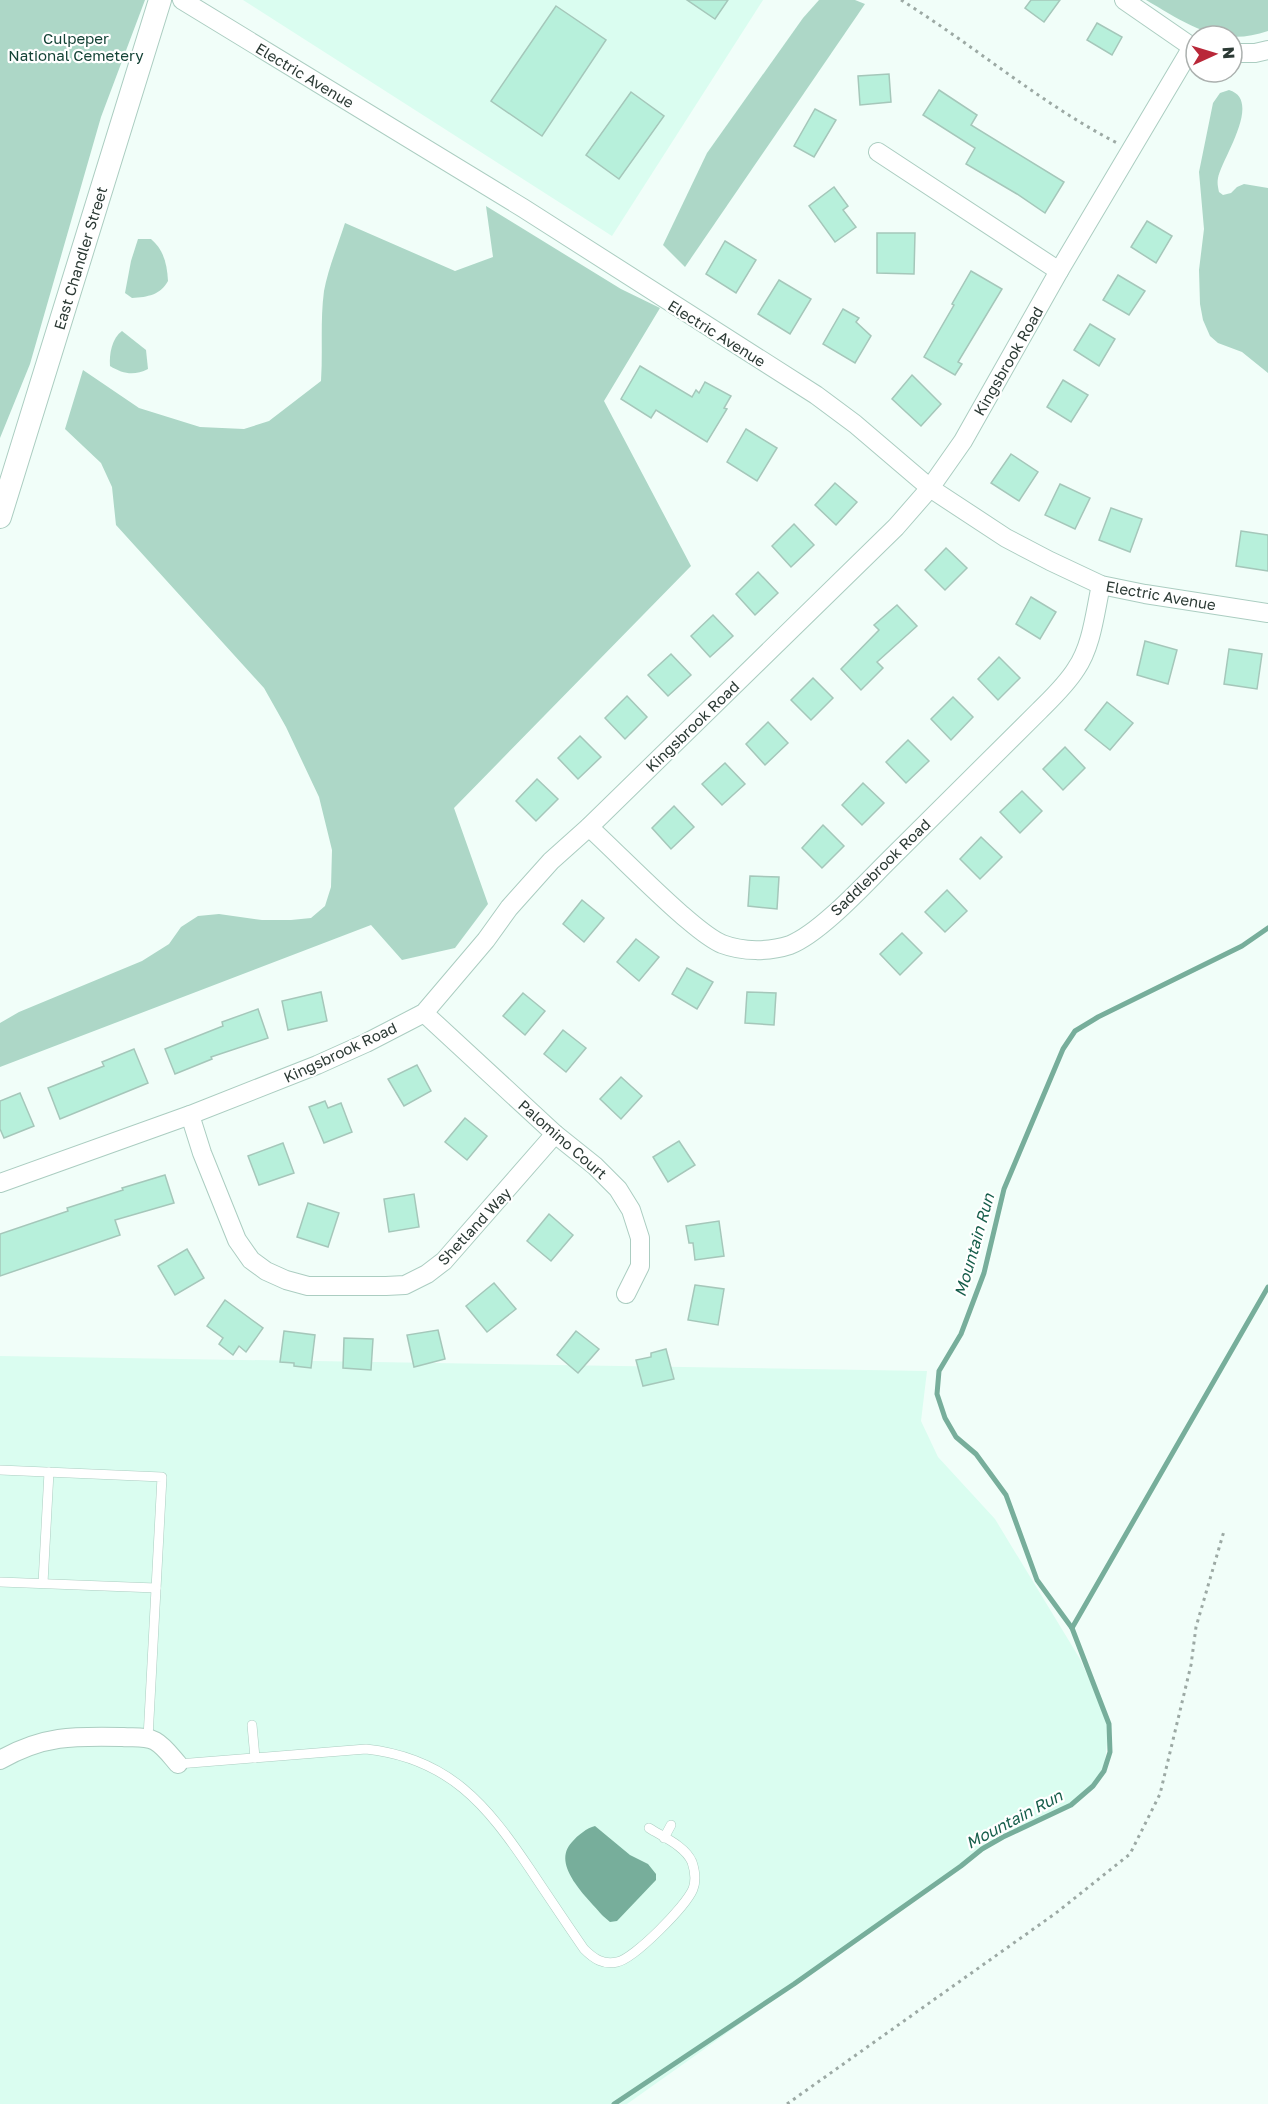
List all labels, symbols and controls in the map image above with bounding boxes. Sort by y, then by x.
north arrow [1184,24,1244,84]
park label: Culpeper National Cemetery [8,29,144,64]
street label: Electric Avenue [253,39,358,112]
text: N [1219,46,1239,60]
street label: East Chandler Street [50,184,110,332]
street label: Electric Avenue [665,296,769,370]
street label: Kingsbrook Road [970,303,1046,419]
street label: Electric Avenue [1105,576,1218,614]
street label: Kingsbrook Road [642,677,742,775]
street label: Saddlebrook Road [826,815,934,919]
street label: Kingsbrook Road [281,1018,399,1086]
street label: Palomino Court [515,1096,611,1182]
street label: Shetland Way [434,1183,515,1268]
water label: Mountain Run [950,1190,999,1299]
water label: Mountain Run [962,1785,1067,1853]

